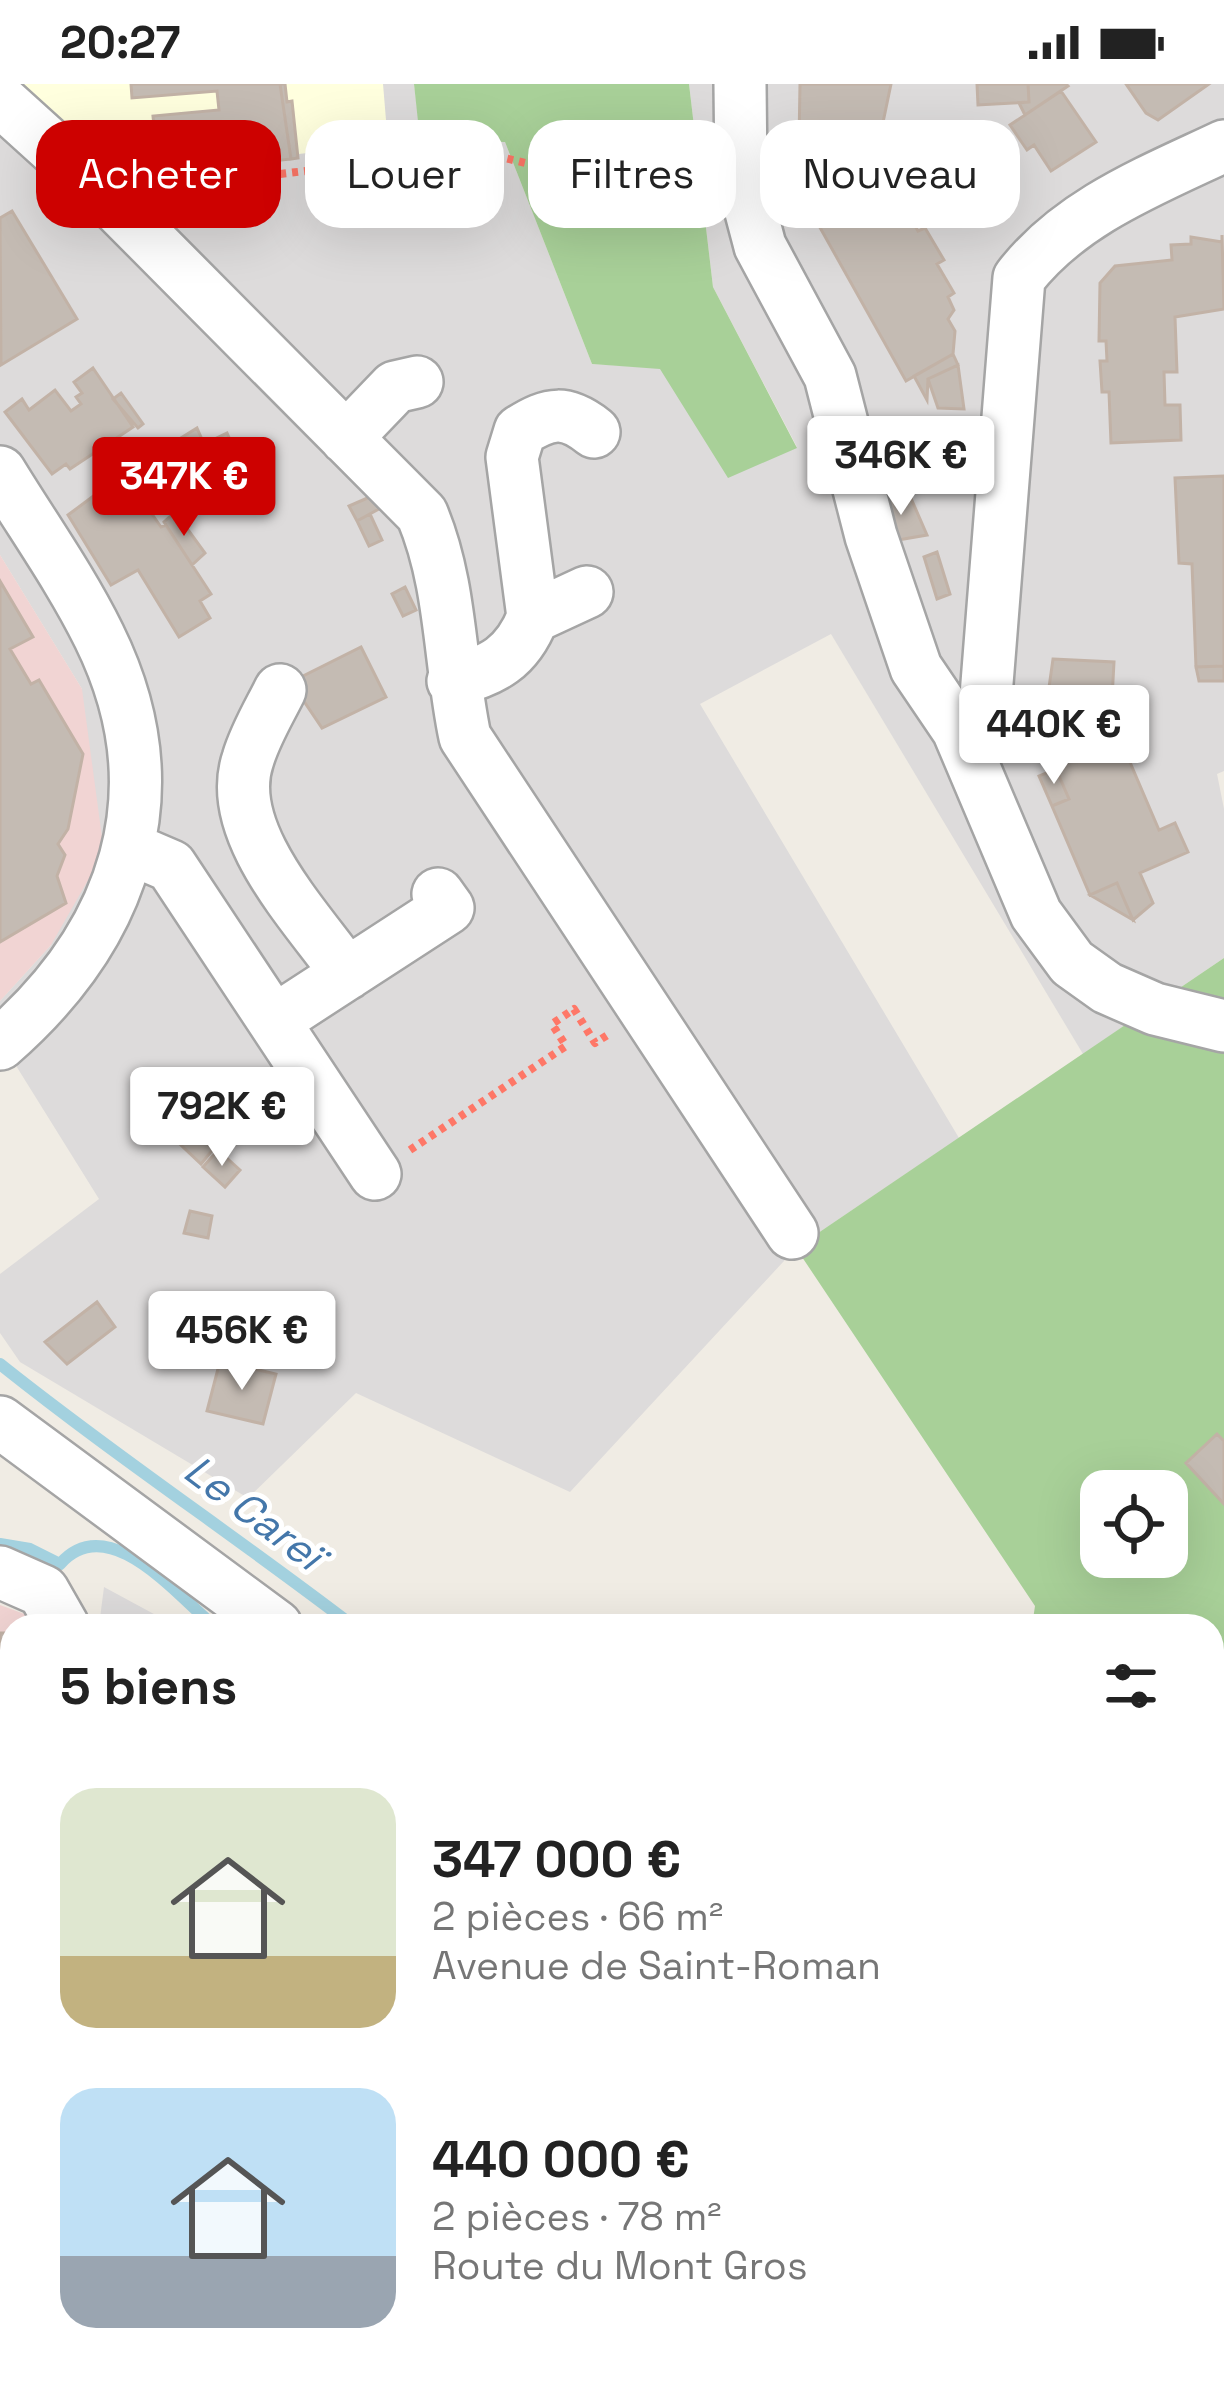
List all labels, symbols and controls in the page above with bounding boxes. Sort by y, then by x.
text: 20:27 [60,14,181,71]
chip: Acheter [36,120,281,228]
chip: Louer [305,120,504,228]
chip: Filtres [528,120,736,228]
chip: Nouveau [760,120,1020,228]
pin: 346K € [803,416,999,518]
text: 346K € [834,430,968,479]
pin: 347K € [86,437,282,539]
text: 347K € [119,451,249,500]
pin: 440K € [956,685,1152,787]
text: 440K € [986,699,1122,748]
pin: 792K € [124,1067,320,1169]
text: 792K € [157,1081,287,1130]
pin: 456K € [144,1291,340,1393]
text: 456K € [175,1305,309,1354]
water label: Le Careï [174,1443,340,1587]
map controls [1080,1470,1188,1578]
button: locate [1080,1470,1188,1578]
icon: filters [1098,1653,1164,1719]
text: 5 biens [60,1654,237,1719]
text: 347 000 € [432,1827,681,1892]
icon: home [156,1836,300,1980]
text: 2 pièces · 66 m² [432,1892,723,1941]
text: Avenue de Saint-Roman [432,1941,881,1990]
text: 440 000 € [432,2127,690,2192]
icon: home [156,2136,300,2280]
text: 2 pièces · 78 m² [432,2192,722,2241]
text: Route du Mont Gros [432,2241,808,2290]

